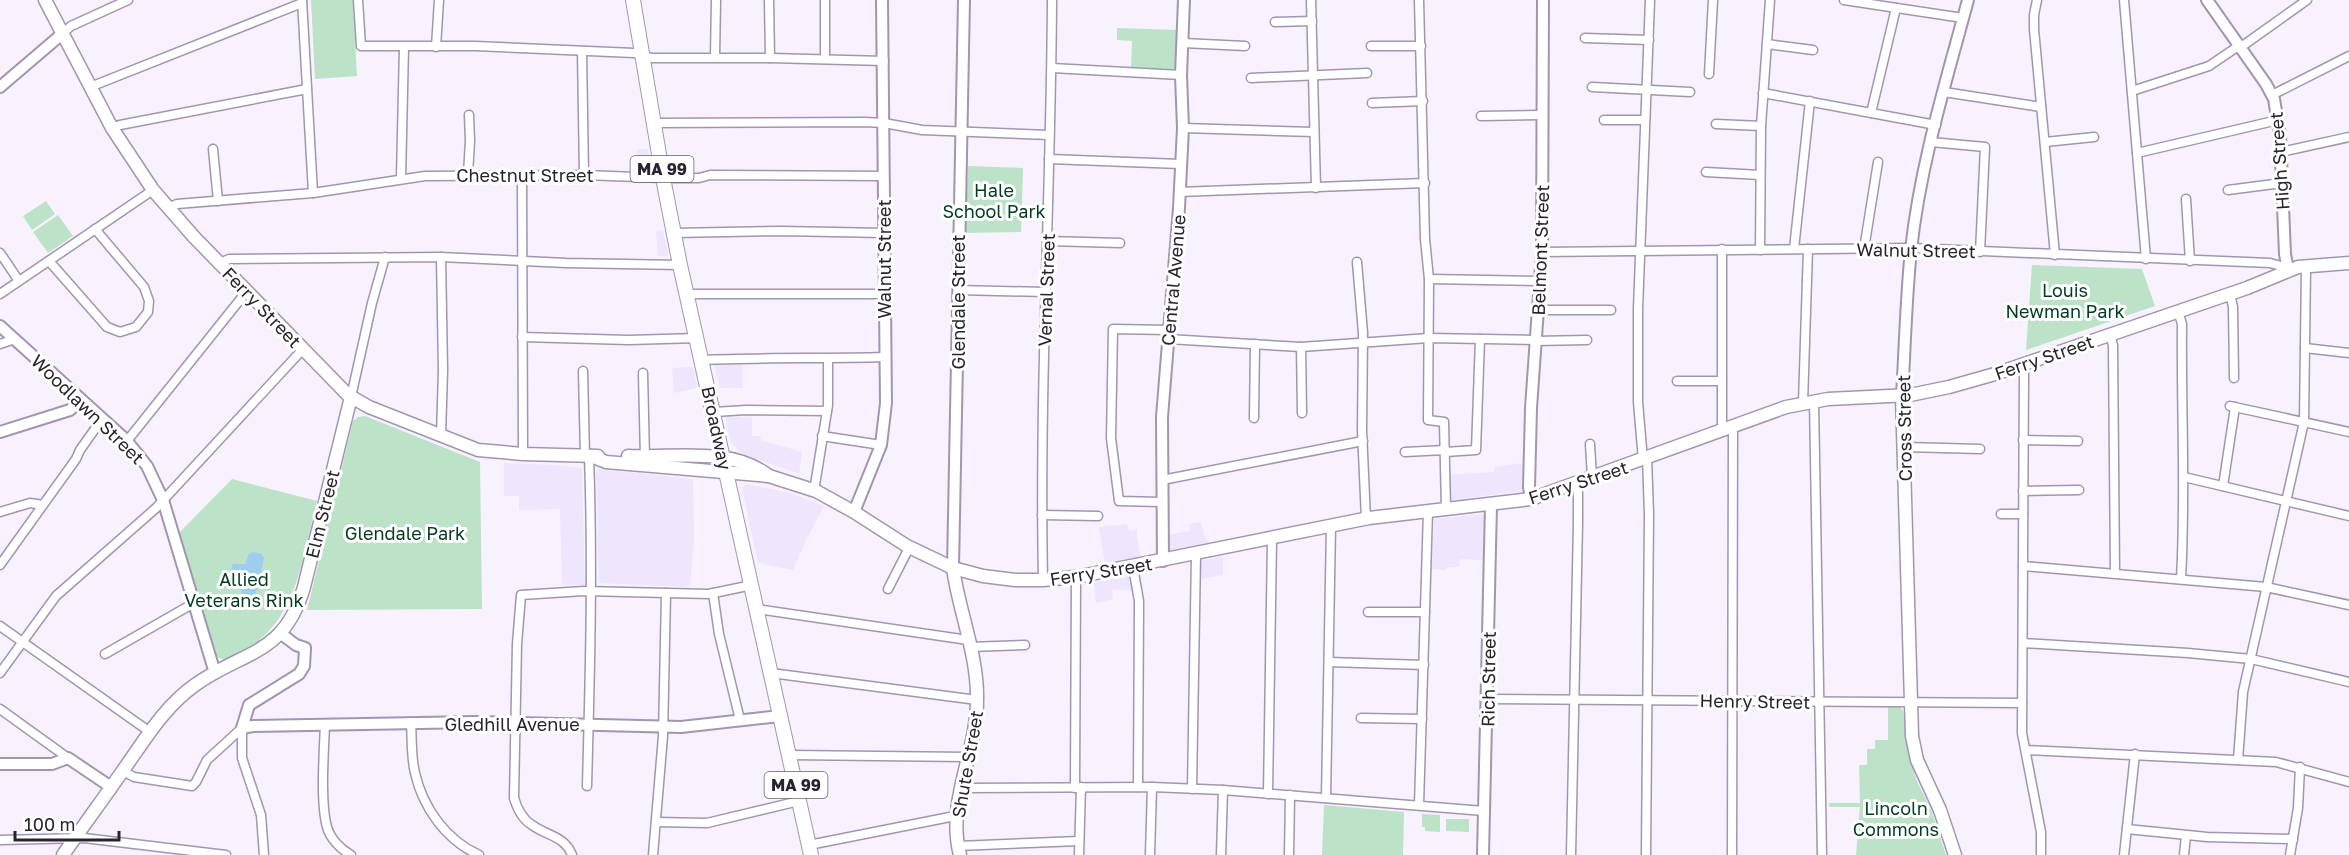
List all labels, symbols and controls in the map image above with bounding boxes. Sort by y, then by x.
street label: High Street [2265,111,2293,211]
road number: MA 99 [630,156,694,182]
street label: Chestnut Street [456,164,594,186]
park label: Hale School Park [942,179,1046,222]
street label: Belmont Street [1527,184,1553,316]
street label: Walnut Street [873,199,895,319]
street label: Central Avenue [1156,213,1190,347]
street label: Vernal Street [1033,233,1059,347]
street label: Glendale Street [947,235,969,369]
street label: Walnut Street [1856,238,1976,262]
street label: Ferry Street [218,262,306,352]
park label: Louis Newman Park [2005,279,2125,322]
street label: Ferry Street [1992,330,2096,384]
street label: Woodlawn Street [27,350,149,468]
street label: Cross Street [1892,374,1916,482]
street label: Broadway [697,384,737,472]
street label: Ferry Street [1525,456,1631,508]
street label: Elm Street [300,467,344,561]
park label: Glendale Park [345,522,465,544]
street label: Ferry Street [1048,552,1154,590]
park label: Allied Veterans Rink [184,568,304,611]
street label: Rich Street [1476,631,1500,727]
street label: Henry Street [1700,689,1810,713]
street label: Shute Street [947,708,987,820]
street label: Gledhill Avenue [444,713,580,735]
road number: MA 99 [764,772,828,798]
park label: Lincoln Commons [1853,797,1939,840]
scale bar [15,804,118,842]
text: 100 m [24,813,75,835]

